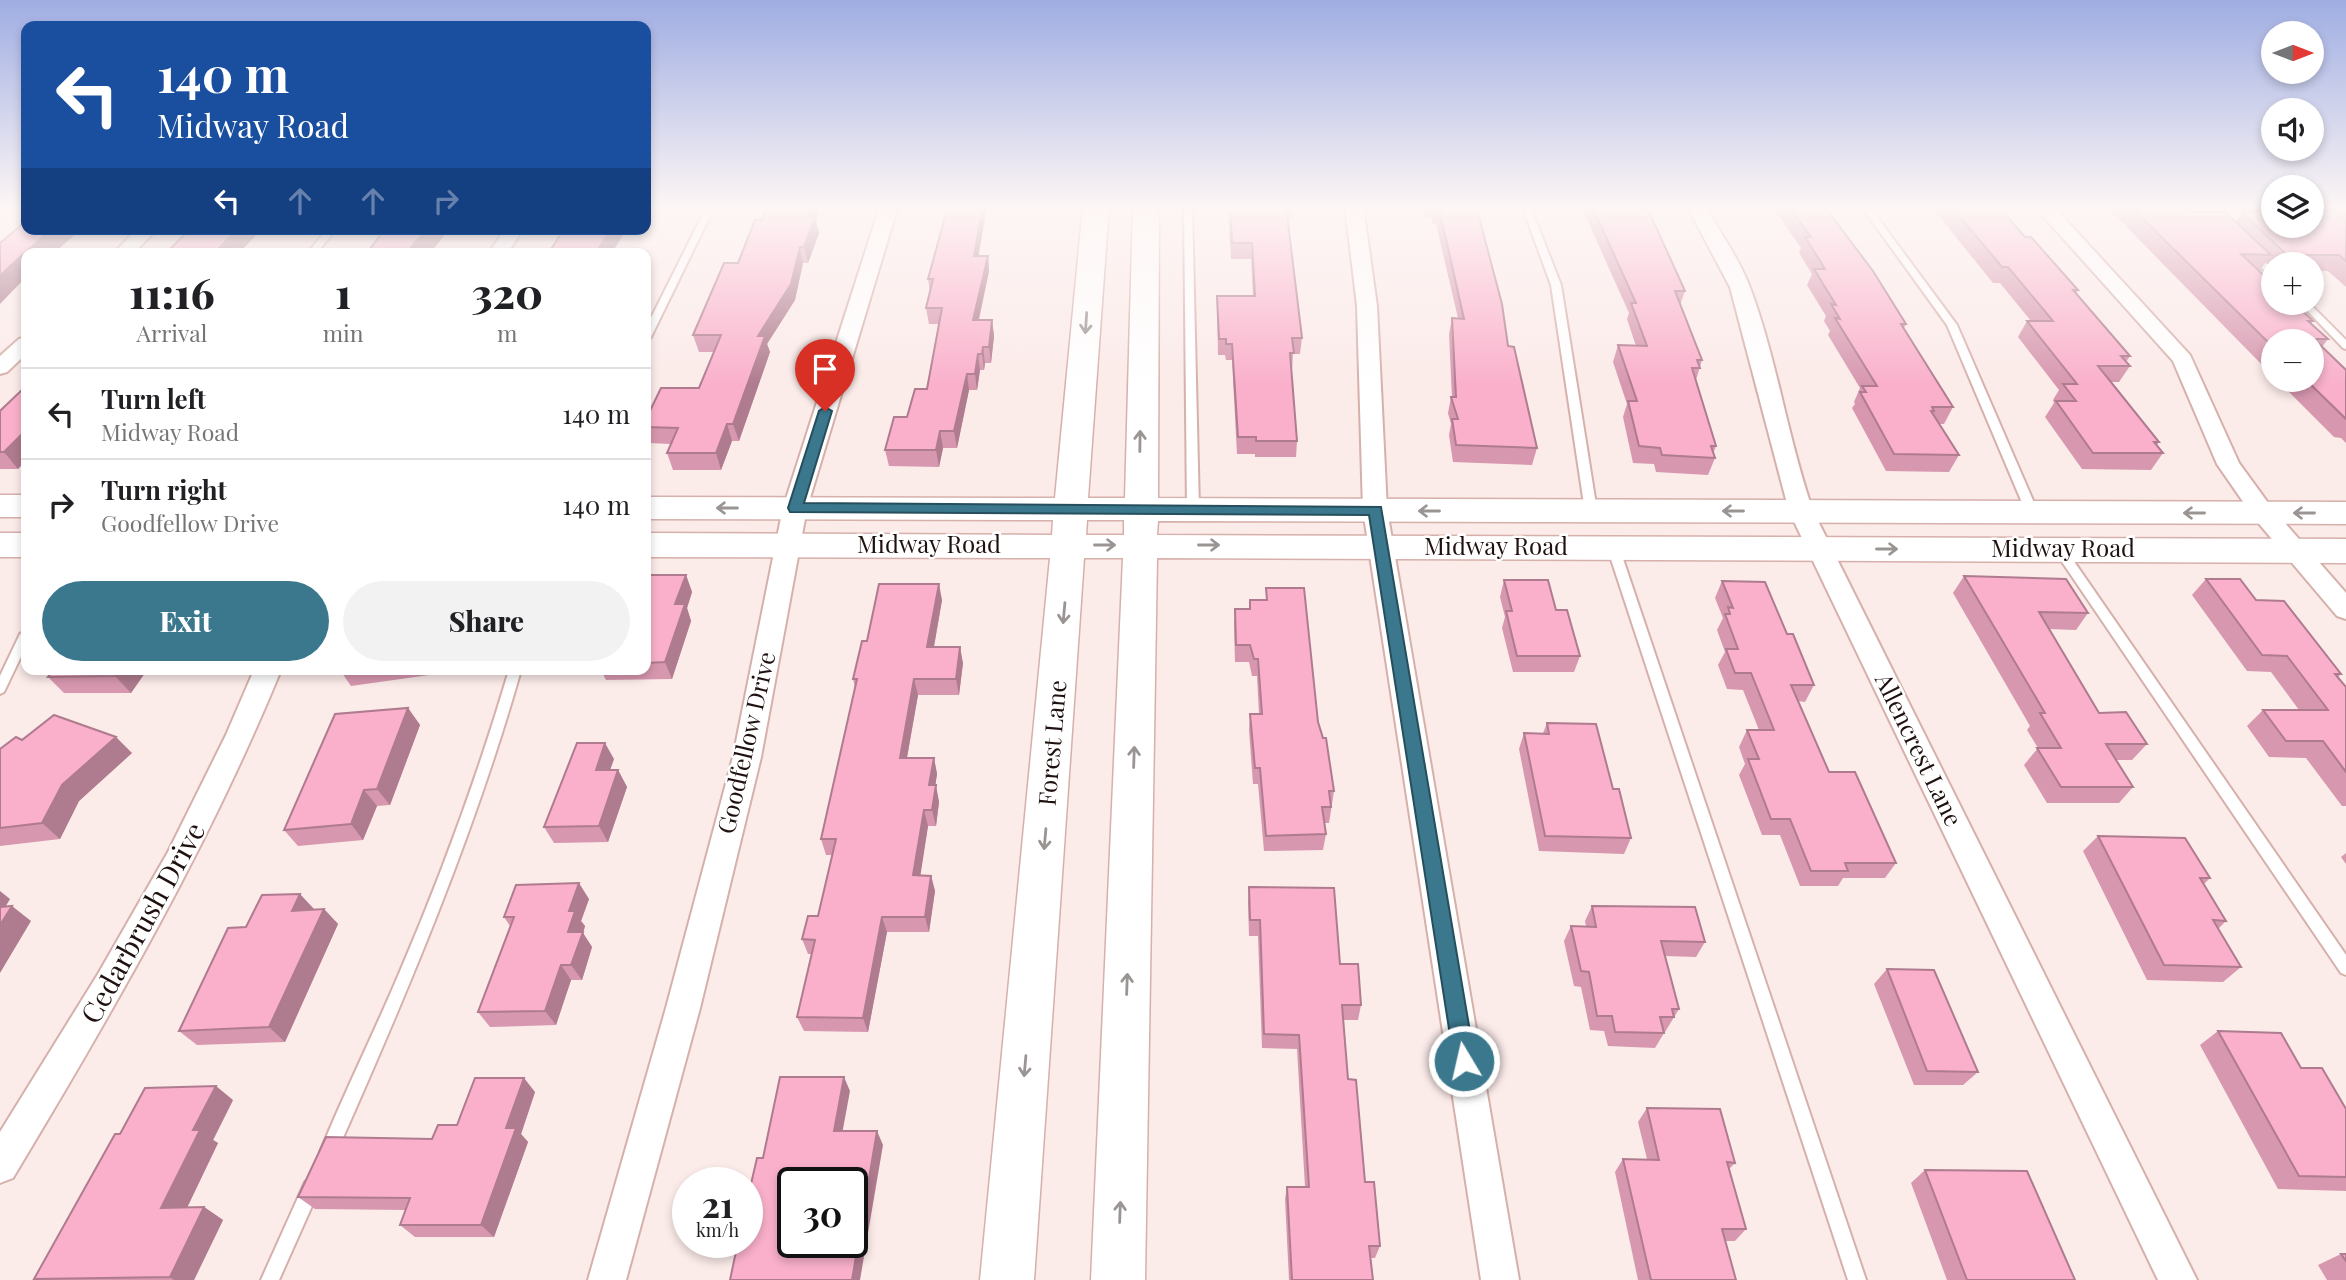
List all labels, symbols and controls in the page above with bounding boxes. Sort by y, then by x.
north arrow [2261,21,2324,84]
map controls [2261,21,2324,392]
text: 140 m [157,40,289,105]
icon: left [42,49,133,140]
button: sound [2261,98,2324,161]
text: Midway Road [157,103,349,146]
button: layers [2261,175,2324,238]
icon: left [208,182,246,220]
icon: ahead [281,182,319,220]
icon: ahead [354,182,392,220]
icon: right [427,182,465,220]
button: + [2261,252,2324,315]
text: 11:16 [129,264,215,320]
text: 1 [335,264,351,320]
text: 320 [472,264,543,320]
one-way arrow [1080,311,1093,334]
text: Arrival [136,317,207,348]
text: min [323,317,364,348]
text: m [497,317,517,348]
button: − [2261,329,2324,392]
pin [795,339,855,411]
icon: arrive [806,350,844,388]
text: Turn left [101,381,206,416]
icon: left [42,395,80,433]
text: 140 m [562,396,630,431]
text: Midway Road [101,416,239,447]
one-way arrow [1133,430,1147,453]
text: Turn right [101,472,227,507]
icon: right [42,486,80,524]
text: 140 m [562,487,630,522]
one-way arrow [716,501,739,515]
one-way arrow [1418,504,1441,517]
one-way arrow [1722,504,1745,518]
one-way arrow [2183,506,2206,520]
one-way arrow [2293,506,2316,520]
text: Goodfellow Drive [101,507,279,538]
street label: Midway Road [857,527,1001,559]
street label: Midway Road [1424,529,1568,561]
street label: Midway Road [1991,531,2135,563]
one-way arrow [1093,538,1116,552]
one-way arrow [1197,538,1220,552]
one-way arrow [1875,542,1898,556]
button: Exit [42,581,329,661]
button: Share [343,581,630,661]
one-way arrow [1057,601,1070,623]
street label: Goodfellow Drive [709,648,782,837]
street label: Allencrest Lane [1869,666,1971,831]
street label: Forest Lane [1030,679,1072,807]
one-way arrow [1127,746,1140,769]
street label: Cedarbrush Drive [71,815,212,1029]
one-way arrow [1038,827,1051,850]
one-way arrow [1120,973,1134,996]
position arrow [1427,1024,1501,1098]
one-way arrow [1018,1054,1031,1077]
speed limit sign: 30 [777,1167,868,1258]
text: 21 [702,1180,733,1227]
one-way arrow [1114,1201,1127,1224]
text: km/h [696,1218,739,1242]

